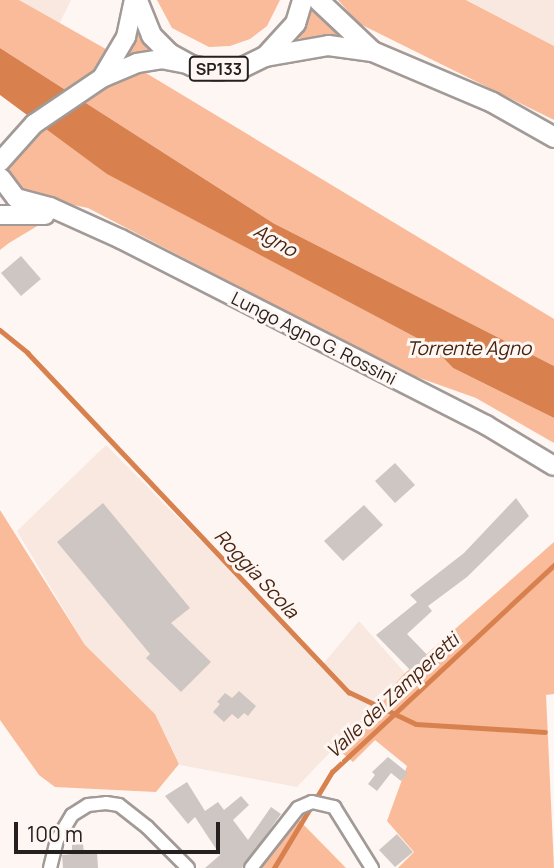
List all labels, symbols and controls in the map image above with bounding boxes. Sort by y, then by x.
road number: SP133 [188,57,250,82]
water label: Agno [249,220,301,262]
street label: Lungo Agno G. Rossini [228,287,400,389]
water label: Torrente Agno [407,338,531,360]
water label: Roggia Scola [209,525,303,623]
water label: Valle dei Zamperetti [322,629,464,763]
scale bar [18,808,224,852]
text: 100 m [27,820,83,848]

